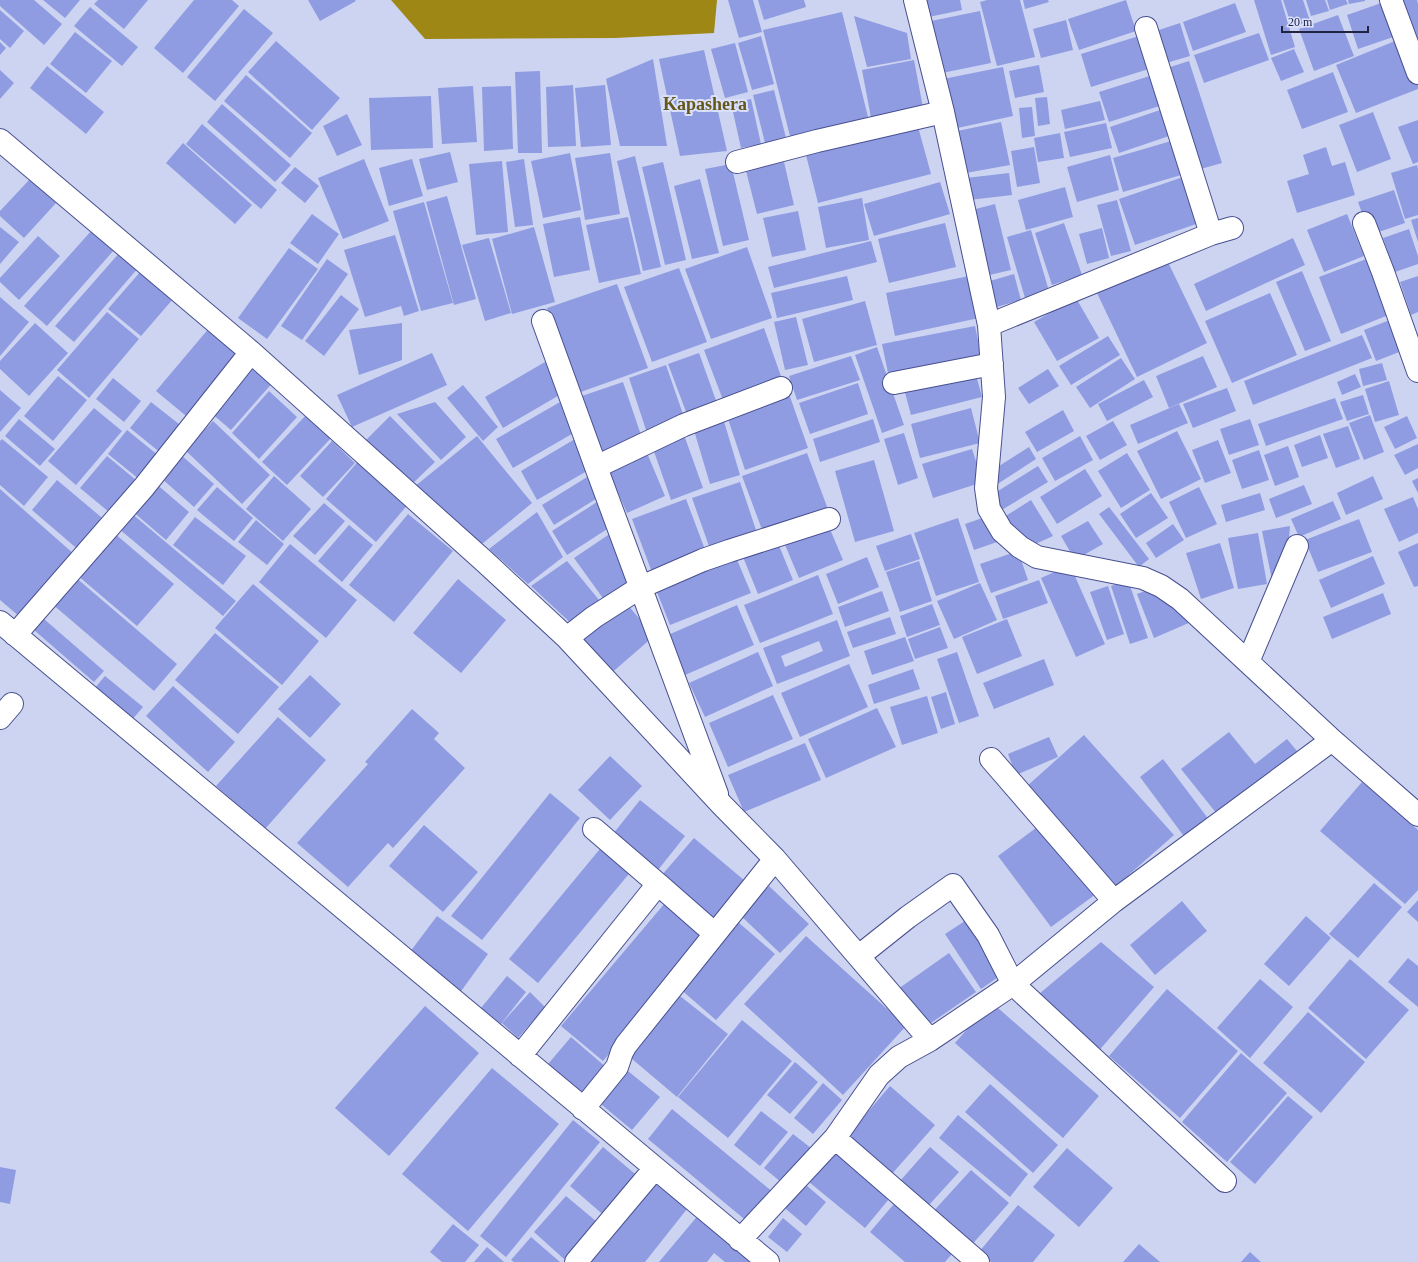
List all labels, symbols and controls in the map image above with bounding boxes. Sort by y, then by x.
scale bar [1282,8,1368,34]
text: 20 m [1288,15,1313,29]
district label: Kapashera [663,94,747,114]

